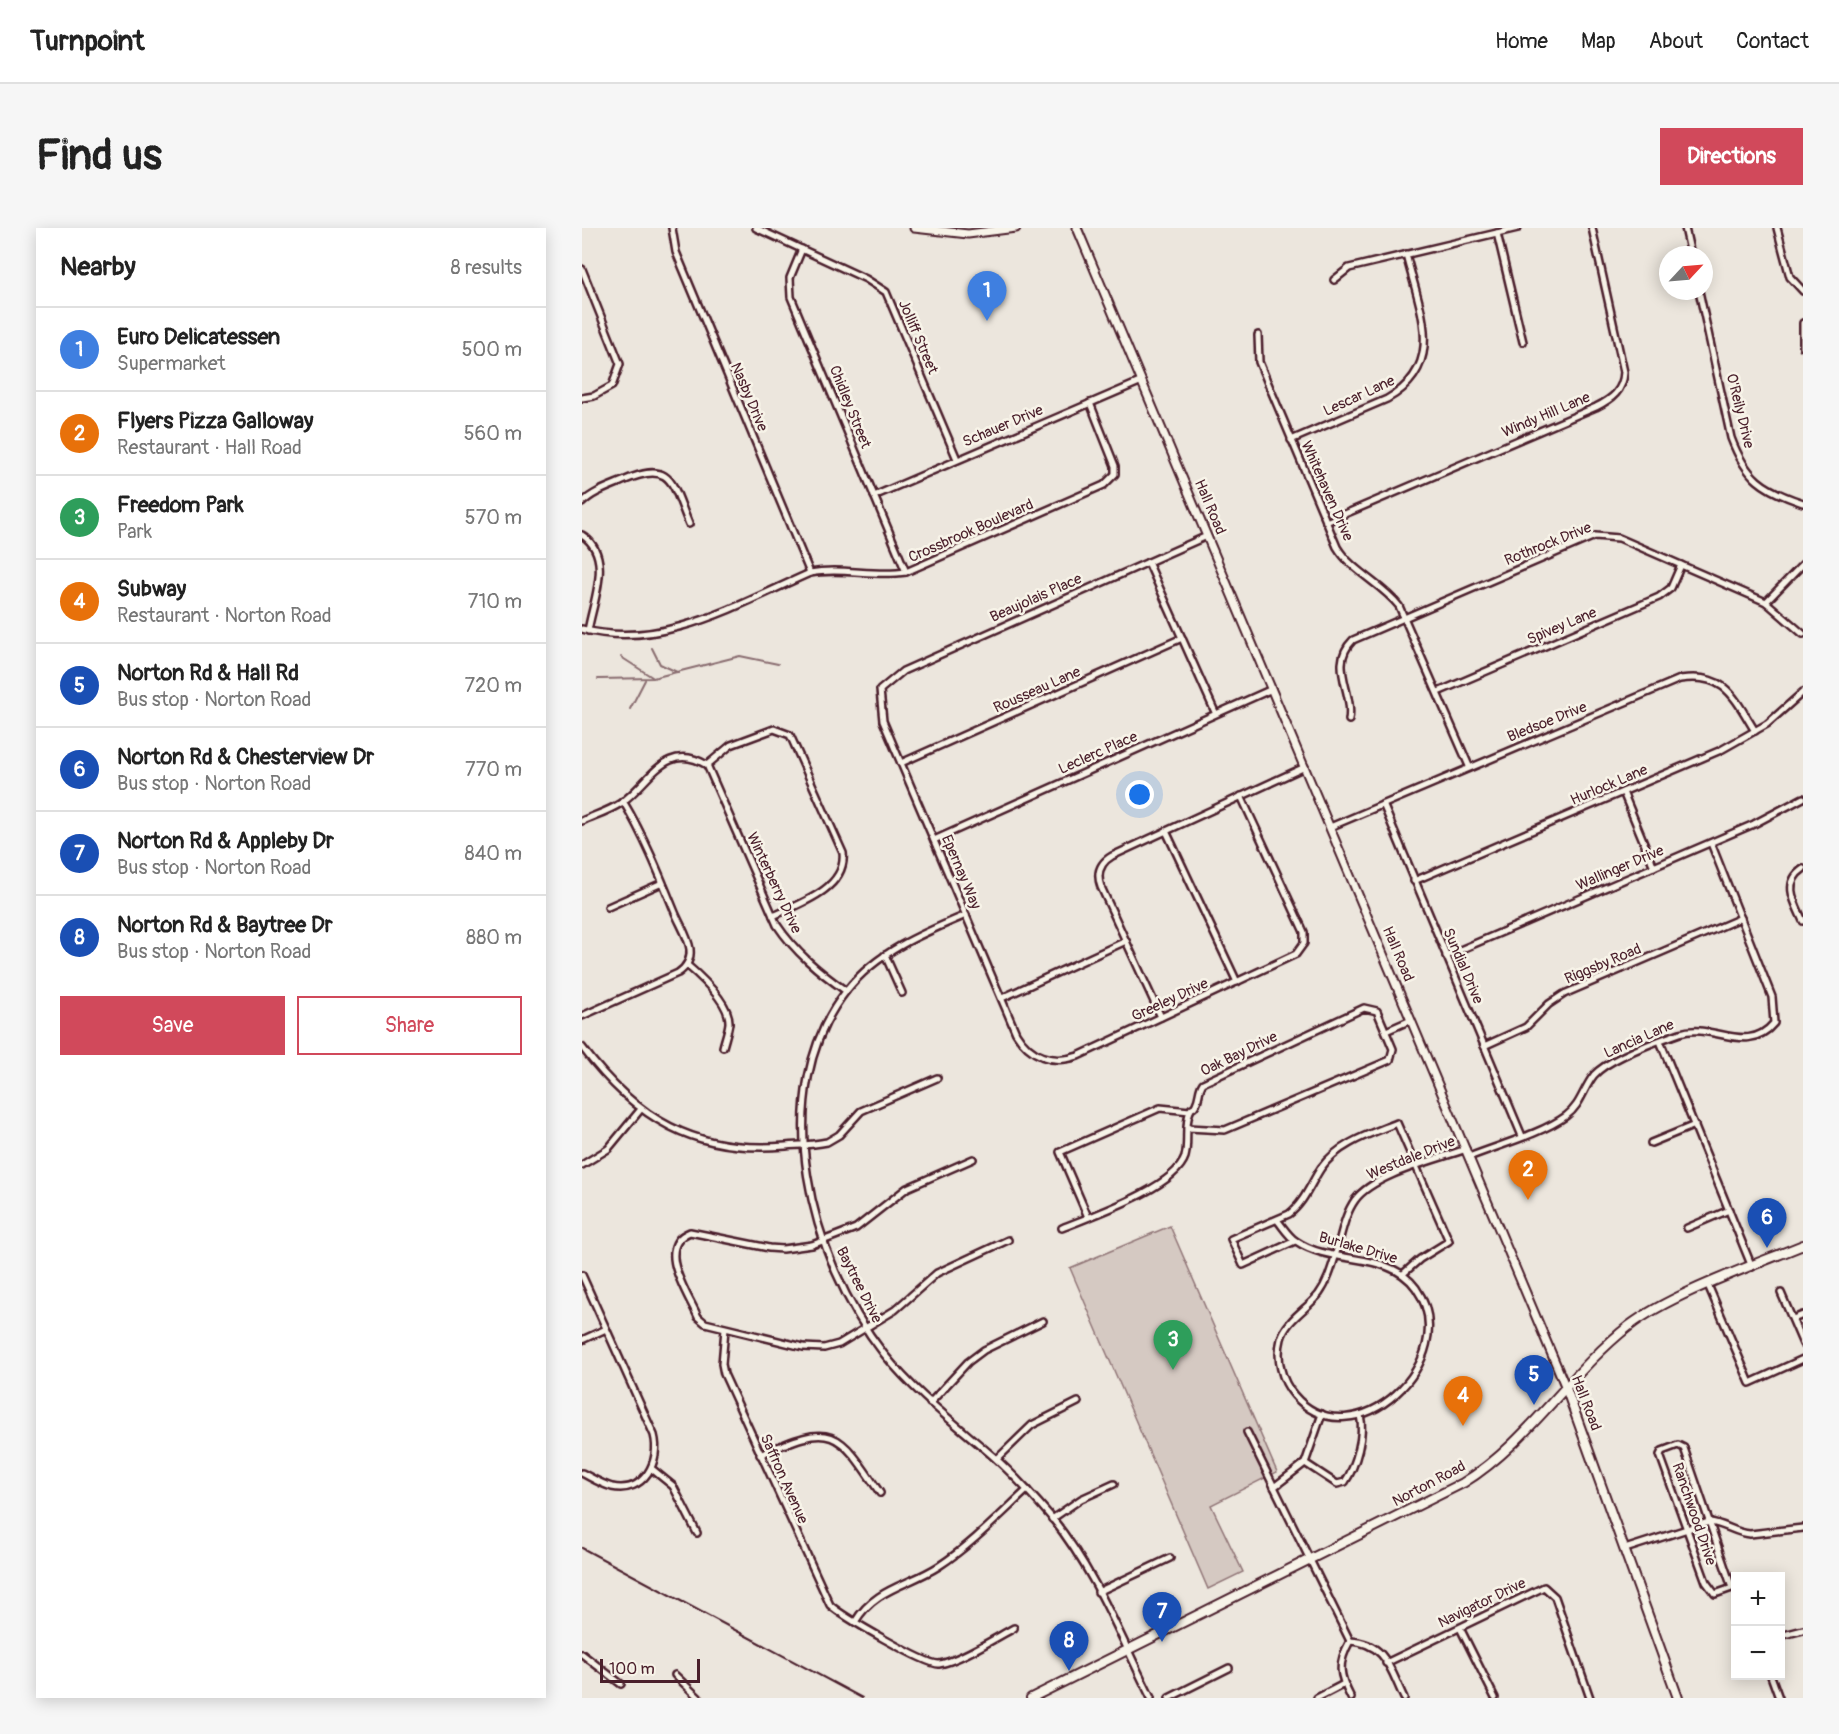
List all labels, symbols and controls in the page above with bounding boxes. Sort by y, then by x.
text: Turnpoint [30,24,144,59]
text: Home [1495,28,1548,55]
text: Map [1581,28,1616,55]
text: About [1649,28,1703,55]
text: Contact [1736,28,1809,55]
button: Directions [1660,128,1803,185]
text: Find us [36,130,162,182]
north arrow [1659,246,1713,300]
text: Nearby [60,251,136,283]
text: 8 results [451,255,522,280]
pin: 1 [968,272,1006,321]
street label: Jolliff Street [894,297,943,378]
text: Euro Delicatessen [117,323,280,351]
text: 1 [76,337,83,362]
text: 500 m [462,337,522,362]
text: Supermarket [117,351,226,376]
street label: Nasby Drive [726,360,772,435]
street label: Chidley Street [825,363,876,452]
street label: Lescar Lane [1320,371,1398,421]
street label: O'Reily Drive [1722,372,1759,451]
street label: Windy Hill Lane [1499,388,1594,442]
street label: Schauer Drive [960,400,1047,451]
text: Flyers Pizza Galloway [117,407,313,435]
text: 2 [74,421,85,446]
text: 560 m [464,421,522,446]
text: Restaurant · Hall Road [117,435,302,460]
street label: Whitehaven Drive [1296,438,1358,545]
street label: Hall Road [1190,477,1230,537]
text: Freedom Park [117,491,244,519]
street label: Crossbrook Boulevard [905,495,1037,567]
text: 3 [74,505,85,530]
text: 570 m [465,505,522,530]
street label: Rothrock Drive [1502,518,1595,570]
text: Park [117,519,152,544]
street label: Beaujolais Place [987,569,1085,627]
text: Subway [117,575,186,603]
text: 4 [74,589,85,614]
text: 710 m [468,589,522,614]
text: Restaurant · Norton Road [117,603,332,628]
street label: Spivey Lane [1524,603,1600,649]
text: Norton Rd & Hall Rd [117,659,299,687]
street label: Rousseau Lane [990,662,1084,718]
text: 5 [74,673,85,698]
text: 720 m [464,673,522,698]
text: Bus stop · Norton Road [117,687,311,712]
street label: Bledsoe Drive [1504,697,1590,747]
street label: Leclerc Place [1056,727,1141,779]
text: Norton Rd & Chesterview Dr [117,743,374,771]
text: 6 [74,757,85,782]
text: 770 m [465,757,522,782]
street label: Hurlock Lane [1568,760,1651,810]
text: Bus stop · Norton Road [117,771,311,796]
your location [1125,780,1154,809]
text: Norton Rd & Appleby Dr [117,827,334,855]
street label: Winterberry Drive [742,829,806,937]
street label: Epernay Way [937,832,985,913]
text: 7 [74,841,85,866]
text: 840 m [465,841,522,866]
street label: Wallinger Drive [1573,841,1667,895]
text: Bus stop · Norton Road [117,855,311,880]
text: Norton Rd & Baytree Dr [117,911,333,939]
street label: Hall Road [1378,924,1418,984]
text: 8 [74,925,85,950]
text: 880 m [466,925,522,950]
street label: Sundial Drive [1439,925,1488,1007]
text: Bus stop · Norton Road [117,939,311,964]
street label: Riggsby Road [1562,939,1644,989]
street label: Greeley Drive [1129,974,1212,1026]
button: Save [60,996,285,1055]
button: Share [297,996,522,1055]
street label: Lancia Lane [1601,1015,1678,1063]
street label: Oak Bay Drive [1197,1027,1281,1081]
street label: Westdale Drive [1364,1131,1458,1184]
pin: 2 [1508,1150,1548,1200]
pin: 6 [1748,1198,1786,1248]
street label: Burlake Drive [1317,1228,1400,1268]
street label: Baytree Drive [832,1244,887,1327]
pin: 3 [1154,1320,1192,1370]
pin: 5 [1514,1356,1554,1405]
street label: Hall Road [1567,1373,1605,1433]
pin: 4 [1444,1376,1482,1426]
street label: Saffron Avenue [756,1431,813,1527]
street label: Norton Road [1389,1457,1469,1511]
street label: Ranchwood Drive [1668,1460,1721,1568]
map controls [1731,1572,1785,1680]
button: + [1731,1572,1785,1626]
street label: Navigator Drive [1435,1573,1530,1632]
pin: 7 [1142,1592,1182,1642]
pin: 8 [1050,1622,1088,1671]
button: − [1731,1626,1785,1680]
scale bar [600,1656,700,1684]
text: 100 m [609,1659,655,1679]

